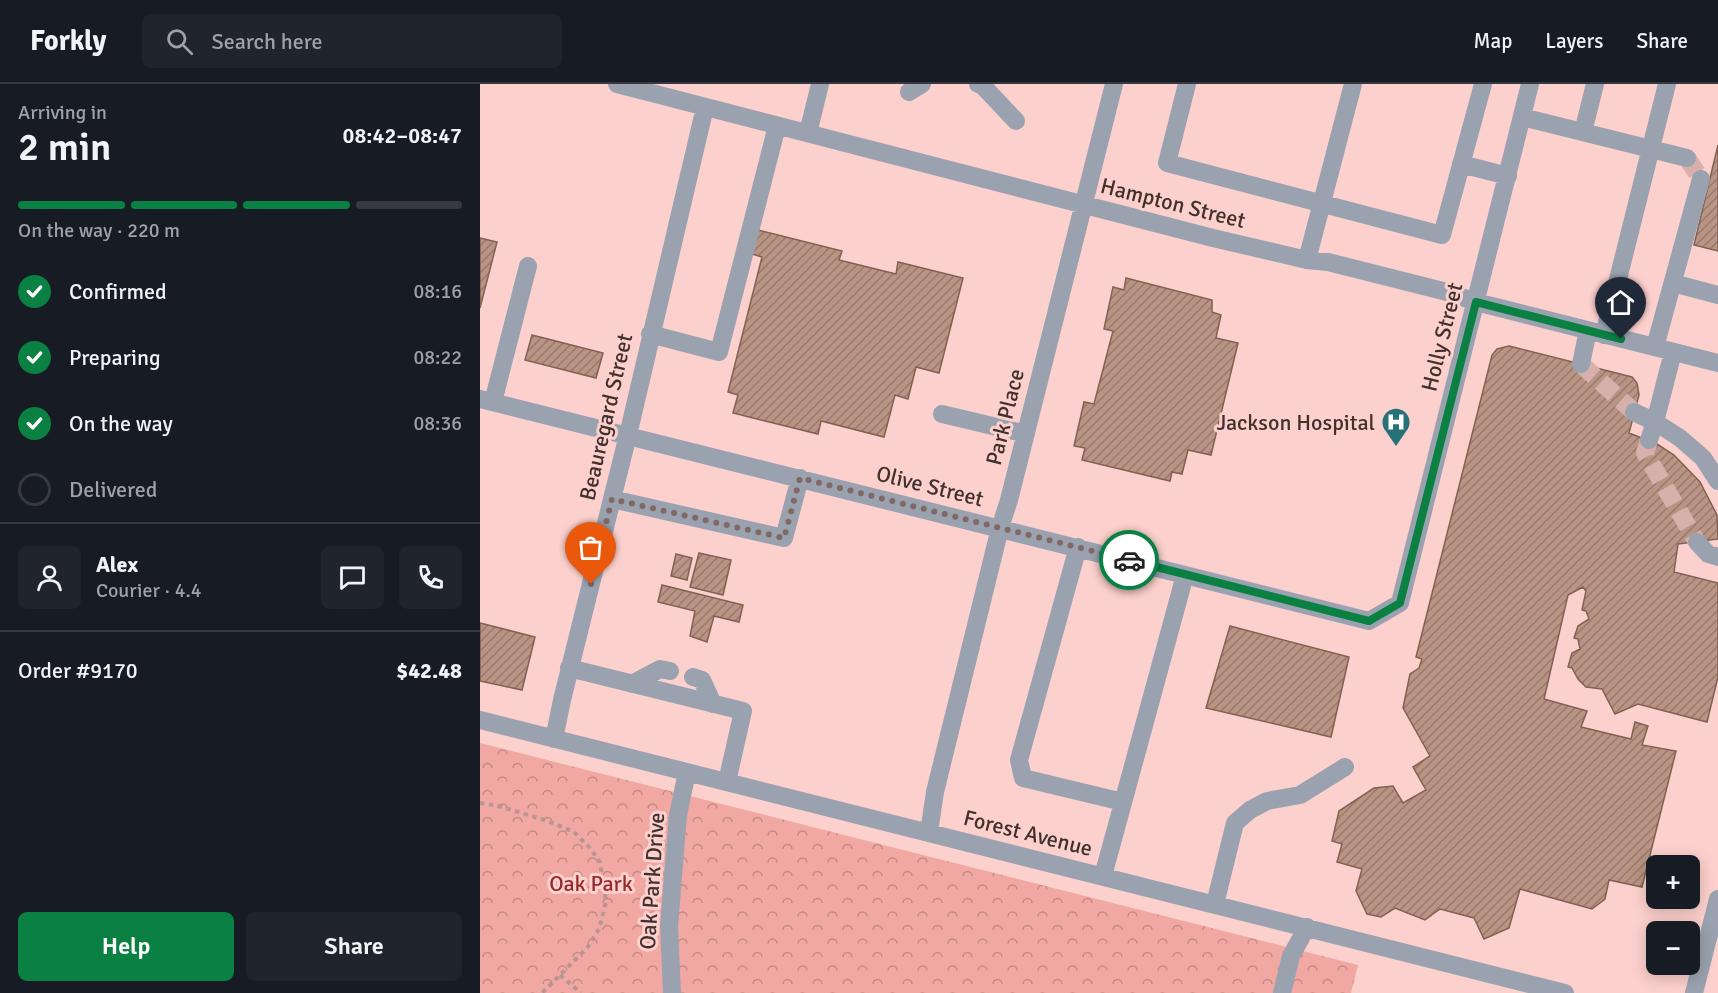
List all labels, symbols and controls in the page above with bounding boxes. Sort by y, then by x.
search box [142,14,562,68]
text: Forkly [30,24,106,58]
icon: search [163,25,196,58]
text: Search here [211,28,322,55]
text: Map [1474,28,1512,54]
text: Layers [1545,28,1603,54]
text: Share [1636,28,1688,54]
text: Arriving in [18,100,107,125]
text: 08:42–08:47 [343,122,462,149]
text: 2 min [18,123,111,171]
street label: Hampton Street [1098,172,1248,234]
text: On the way · 220 m [18,218,180,243]
icon: check [18,275,51,308]
pin [1595,277,1646,339]
text: Confirmed [69,278,167,305]
text: 08:16 [413,279,462,304]
street label: Holly Street [1415,280,1469,394]
icon: home [1604,286,1637,319]
street label: Beauregard Street [574,331,638,503]
icon: check [18,341,51,374]
text: Preparing [69,344,161,371]
text: 08:22 [413,345,462,370]
street label: Park Place [980,366,1030,468]
hospital icon: Jackson Hospital [1380,406,1412,448]
icon: check [18,407,51,440]
place label: Jackson Hospital [1217,409,1375,436]
text: On the way [69,410,173,437]
text: 08:36 [413,411,462,436]
street label: Olive Street [874,460,987,512]
text: Delivered [69,476,157,503]
pin [565,522,616,584]
courier [1099,530,1159,590]
icon: bag [574,531,607,564]
icon: car [1113,544,1146,577]
button: person [18,546,81,609]
button: chat [321,546,384,609]
button: phone [399,546,462,609]
text: Alex [96,551,138,578]
text: Courier · 4.4 [96,578,202,603]
text: Order #9170 [18,657,138,684]
text: $42.48 [396,657,462,684]
street label: Forest Avenue [961,804,1095,862]
street label: Oak Park Drive [634,811,670,951]
map controls [1646,855,1700,975]
button: + [1646,855,1700,909]
park label: Oak Park [549,870,633,897]
button: Help [18,912,234,981]
button: Share [246,912,462,981]
button: − [1646,921,1700,975]

